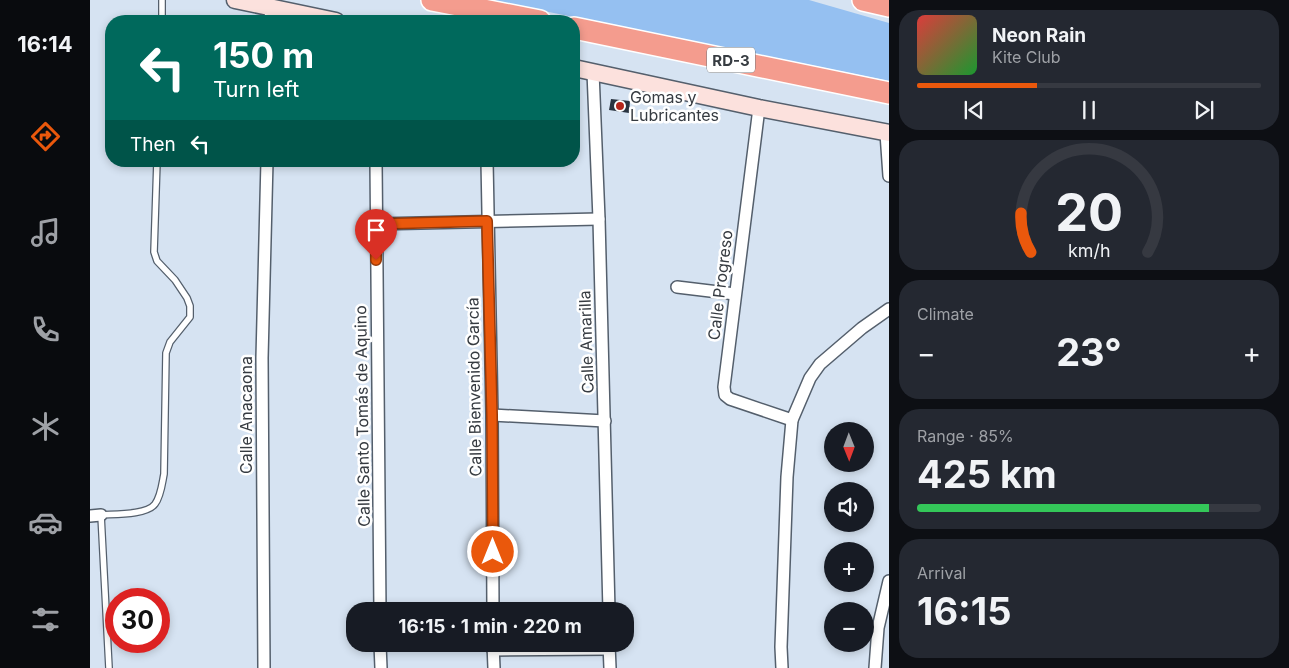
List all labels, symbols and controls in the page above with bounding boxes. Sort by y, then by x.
text: Neon Rain [992,24,1086,47]
text: 16:14 [17,31,73,57]
text: 150 m [213,34,314,76]
icon: left [130,35,195,100]
text: Kite Club [992,47,1061,67]
road number: RD-3 [707,48,755,72]
text: Turn left [213,76,299,102]
place label: Gomas y Lubricantes [630,87,719,125]
icon: previous [960,96,988,124]
icon: pause [1075,96,1103,124]
icon: next [1190,96,1218,124]
marker: Gomas y Lubricantes [614,100,626,112]
icon: directions [28,119,63,154]
icon: left [186,130,214,158]
text: Then [130,133,176,156]
text: 20 [1055,181,1123,244]
pin [355,209,397,260]
icon: music [28,215,63,250]
icon: arrive [362,216,390,244]
street label: Calle Progreso [703,229,737,341]
text: km/h [1068,240,1110,261]
street label: Calle Amarilla [574,290,598,394]
street label: Calle Bienvenido García [462,297,486,477]
text: Climate [917,304,974,324]
street label: Calle Santo Tomás de Aquino [350,305,374,527]
icon: phone [28,312,63,347]
text: 23° [1056,329,1122,375]
text: − [917,336,936,370]
text: + [1242,336,1261,370]
street label: Calle Anacaona [236,356,256,474]
icon: climate [28,409,63,444]
north arrow [824,422,874,472]
map controls [824,422,874,652]
text: Range · 85% [917,426,1014,446]
text: 425 km [917,451,1057,497]
button: sound [824,482,874,532]
icon: car [28,505,63,540]
position arrow [466,525,518,577]
button: + [824,542,874,592]
text: Arrival [917,563,966,583]
speed limit sign: 30 [105,588,170,653]
text: 16:15 [917,588,1011,634]
icon: filters [28,602,63,637]
button: − [824,602,874,652]
text: 16:15 · 1 min · 220 m [398,615,582,638]

